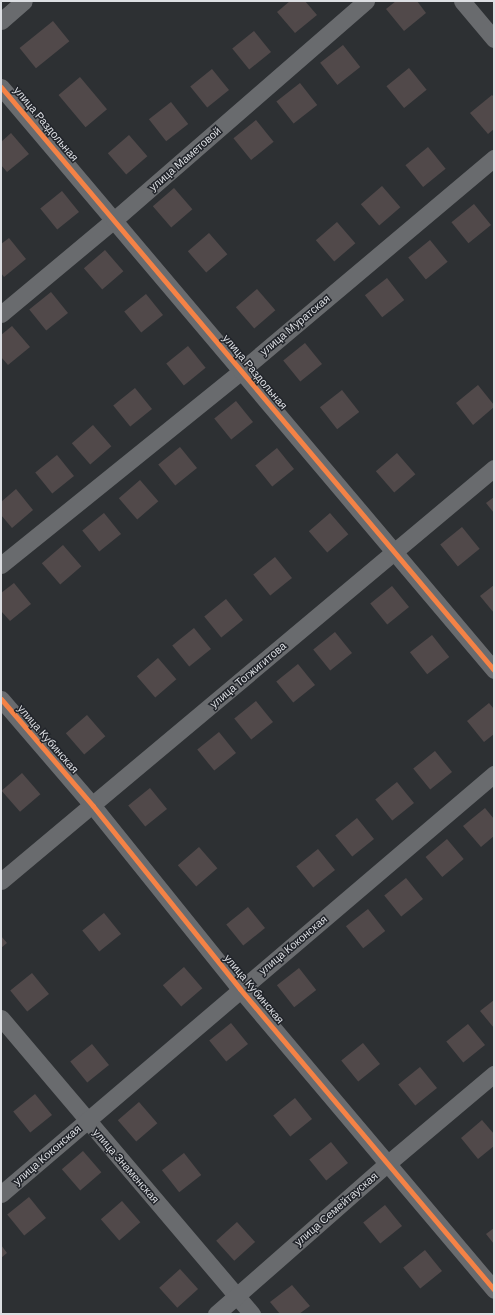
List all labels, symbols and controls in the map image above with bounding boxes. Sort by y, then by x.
street label: улица Раздольная [11,84,81,164]
street label: улица Маметовой [146,124,224,194]
street label: улица Муратская [257,292,333,358]
street label: улица Раздольная [220,332,290,412]
street label: улица Тогжигитова [207,639,289,711]
street label: улица Кубинская [15,702,81,776]
street label: улица Коконская [256,912,330,978]
street label: улица Кубинская [221,952,287,1026]
street label: улица Коконская [10,1122,84,1188]
street label: улица Знаменская [90,1126,162,1206]
street label: улица Семейтауская [292,1169,380,1249]

